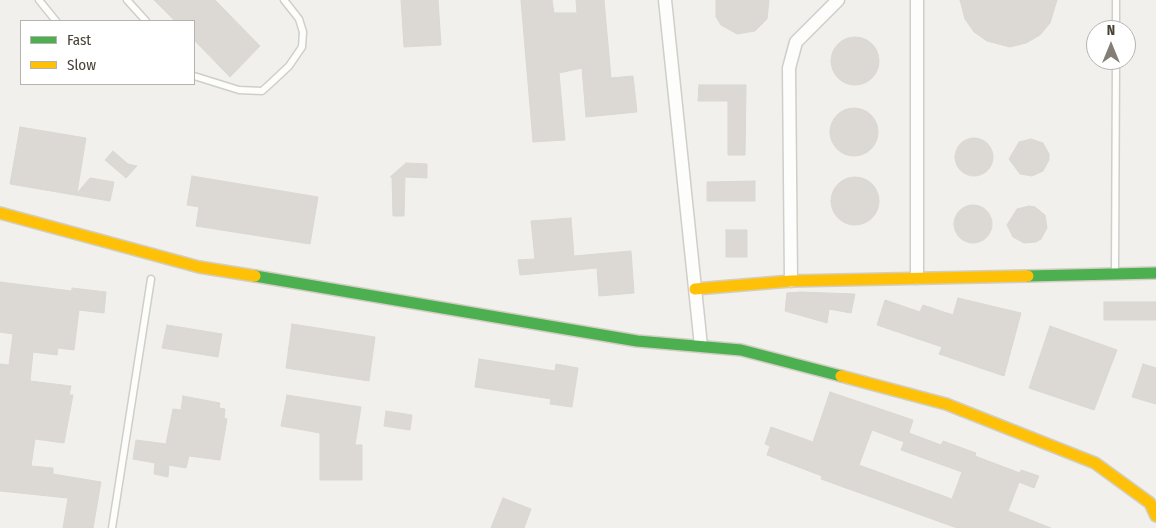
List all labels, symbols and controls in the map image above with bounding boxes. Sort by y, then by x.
legend [20,20,195,85]
north arrow [1086,20,1136,70]
text: N [1107,22,1115,39]
text: Fast [67,31,91,49]
text: Slow [67,56,96,74]

